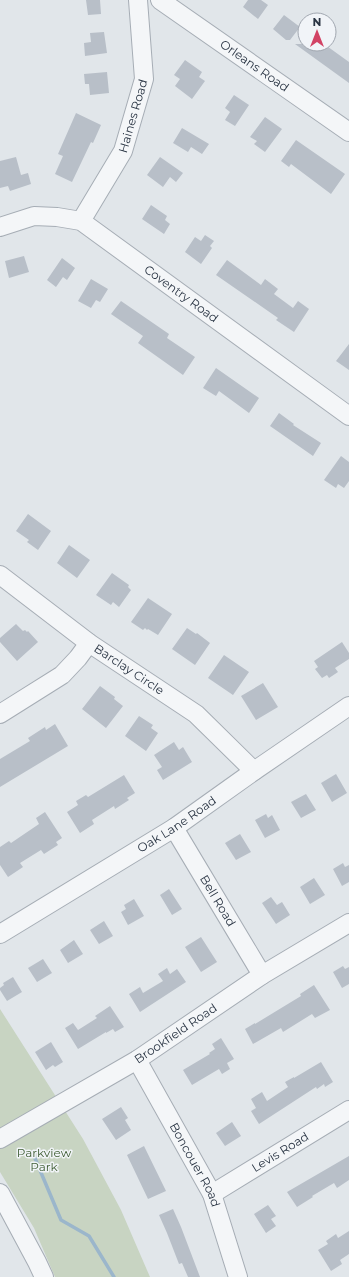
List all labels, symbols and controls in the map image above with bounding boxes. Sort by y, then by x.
north arrow [297,12,337,52]
text: N [313,15,321,29]
street label: Orleans Road [217,36,292,95]
street label: Haines Road [115,77,151,154]
street label: Coventry Road [141,262,221,325]
street label: Barclay Circle [91,641,167,698]
street label: Oak Lane Road [134,792,219,856]
street label: Bell Road [197,872,239,929]
street label: Brookfield Road [131,1000,220,1067]
street label: Boncouer Road [167,1120,224,1209]
street label: Levis Road [249,1129,311,1175]
park label: Parkview Park [17,1145,72,1174]

